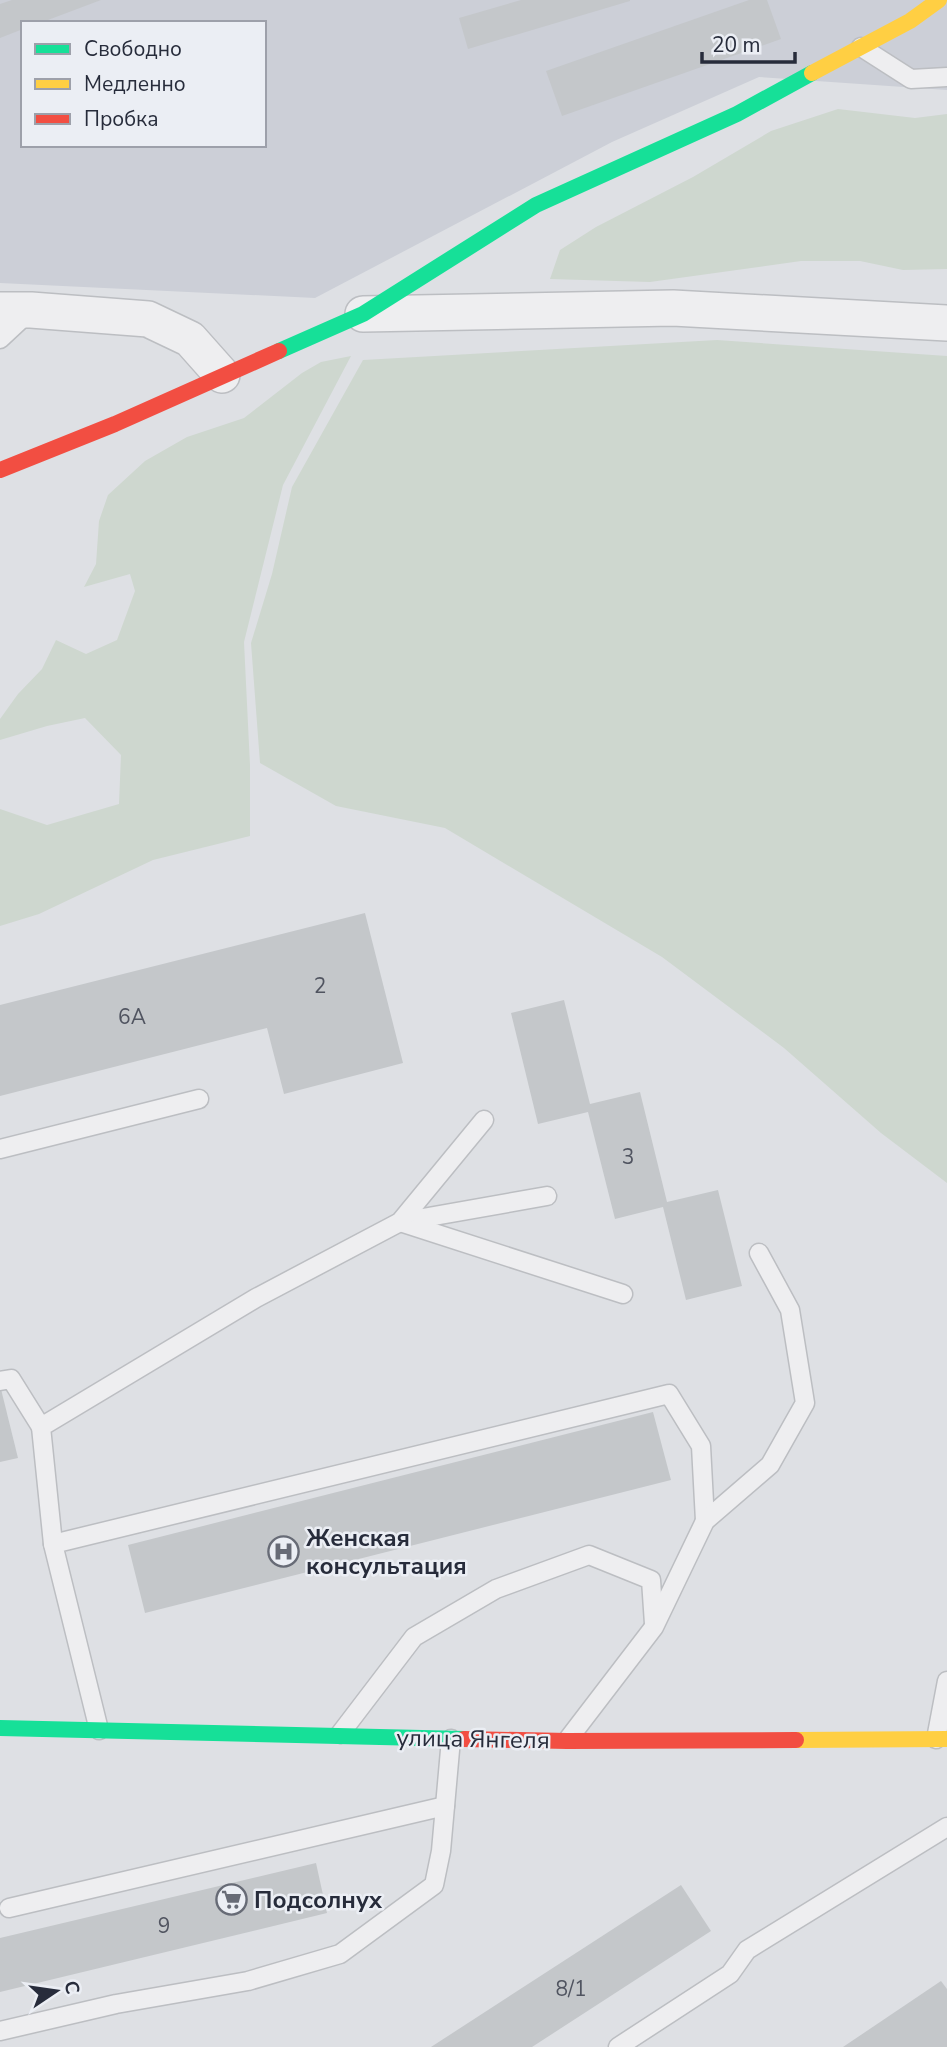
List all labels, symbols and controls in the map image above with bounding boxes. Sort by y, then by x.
legend [21,21,266,147]
scale bar [702,21,795,65]
text: 20 m [712,31,761,59]
text: Свободно [84,35,182,63]
text: Медленно [84,70,186,98]
text: Пробка [84,105,158,133]
house number: 2 [314,972,326,1000]
house number: 6А [118,1003,146,1031]
house number: 3 [622,1143,634,1171]
place label: Женская консультация [306,1522,467,1582]
hospital icon: Женская консультация [266,1535,300,1569]
street label: улица Янгеля [396,1722,550,1756]
supermarket icon: Подсолнух [214,1883,248,1917]
place label: Подсолнух [254,1884,383,1916]
house number: 9 [158,1912,170,1940]
north arrow [21,1956,91,2026]
house number: 8/1 [555,1975,587,2003]
text: С [57,1978,86,1997]

